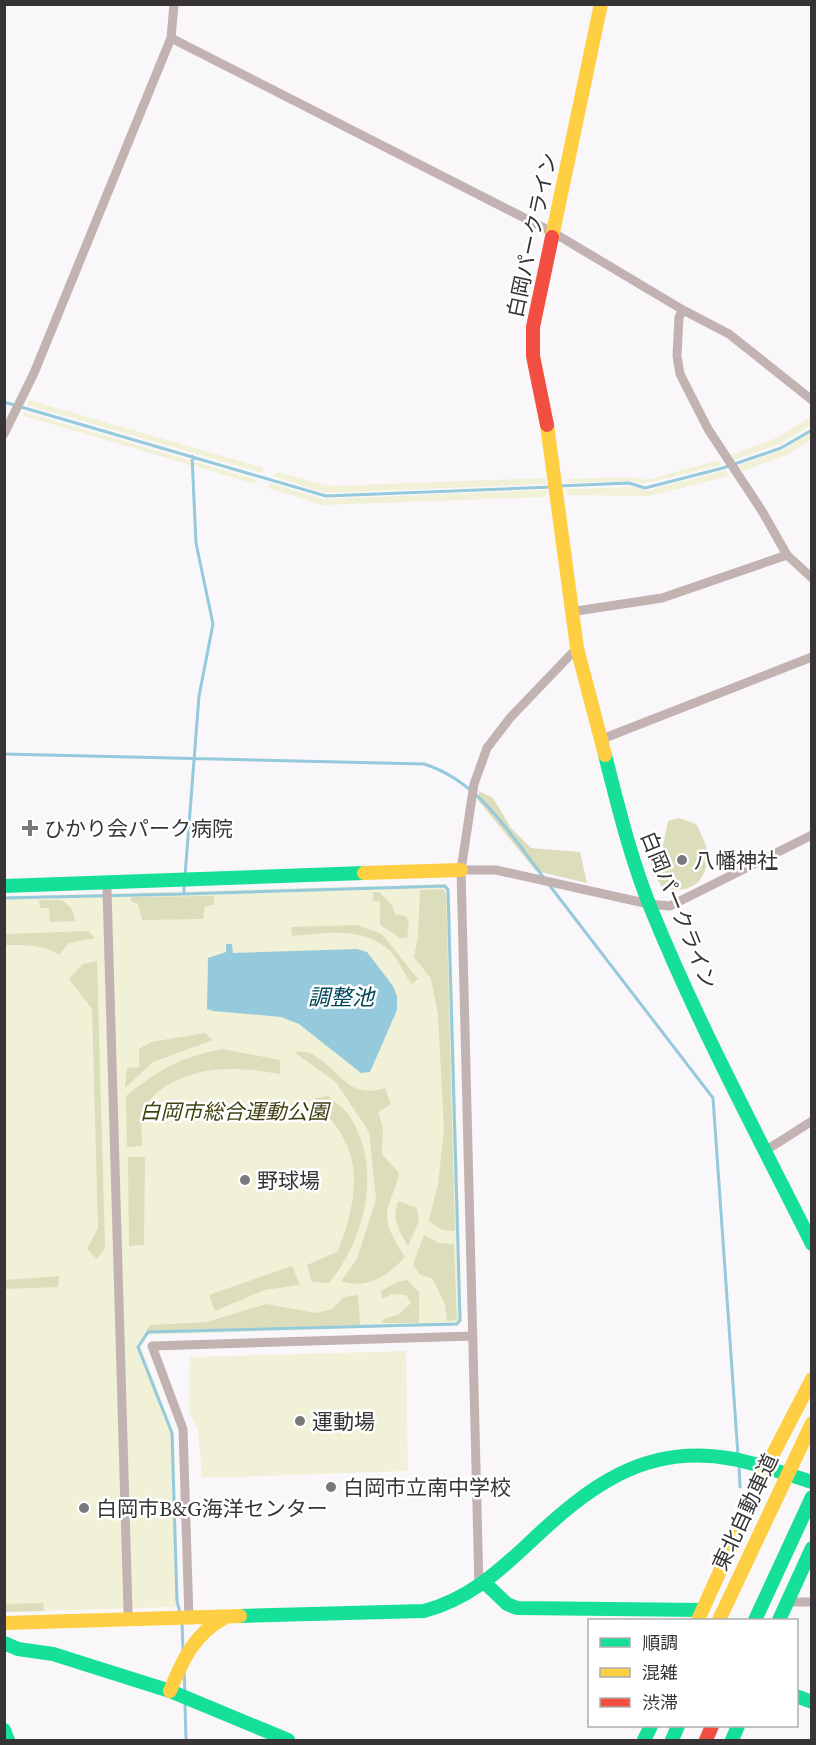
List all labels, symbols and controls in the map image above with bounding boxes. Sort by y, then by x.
street label: 白岡パークライン [500,150,564,320]
place label: ひかり会パーク病院 [44,814,233,843]
marker: ひかり会パーク病院 [21,819,39,837]
street label: 白岡パークライン [634,827,724,993]
place label: 八幡神社 [694,846,778,875]
marker: 八幡神社 [675,853,689,867]
water label: 調整池 [308,982,376,1012]
park label: 白岡市総合運動公園 [140,1097,331,1126]
place label: 野球場 [257,1166,320,1195]
marker: 野球場 [238,1173,252,1187]
place label: 運動場 [312,1407,375,1436]
marker: 運動場 [293,1414,307,1428]
street label: 東北自動車道 [705,1449,785,1575]
place label: 白岡市立南中学校 [343,1473,511,1502]
marker: 白岡市立南中学校 [324,1480,338,1494]
place label: 白岡市B&G海洋センター [96,1494,328,1523]
marker: 白岡市B&G海洋センター [77,1501,91,1515]
legend [588,1619,798,1727]
text: 順調 [642,1630,678,1655]
text: 混雑 [642,1660,678,1685]
text: 渋滞 [642,1690,678,1715]

